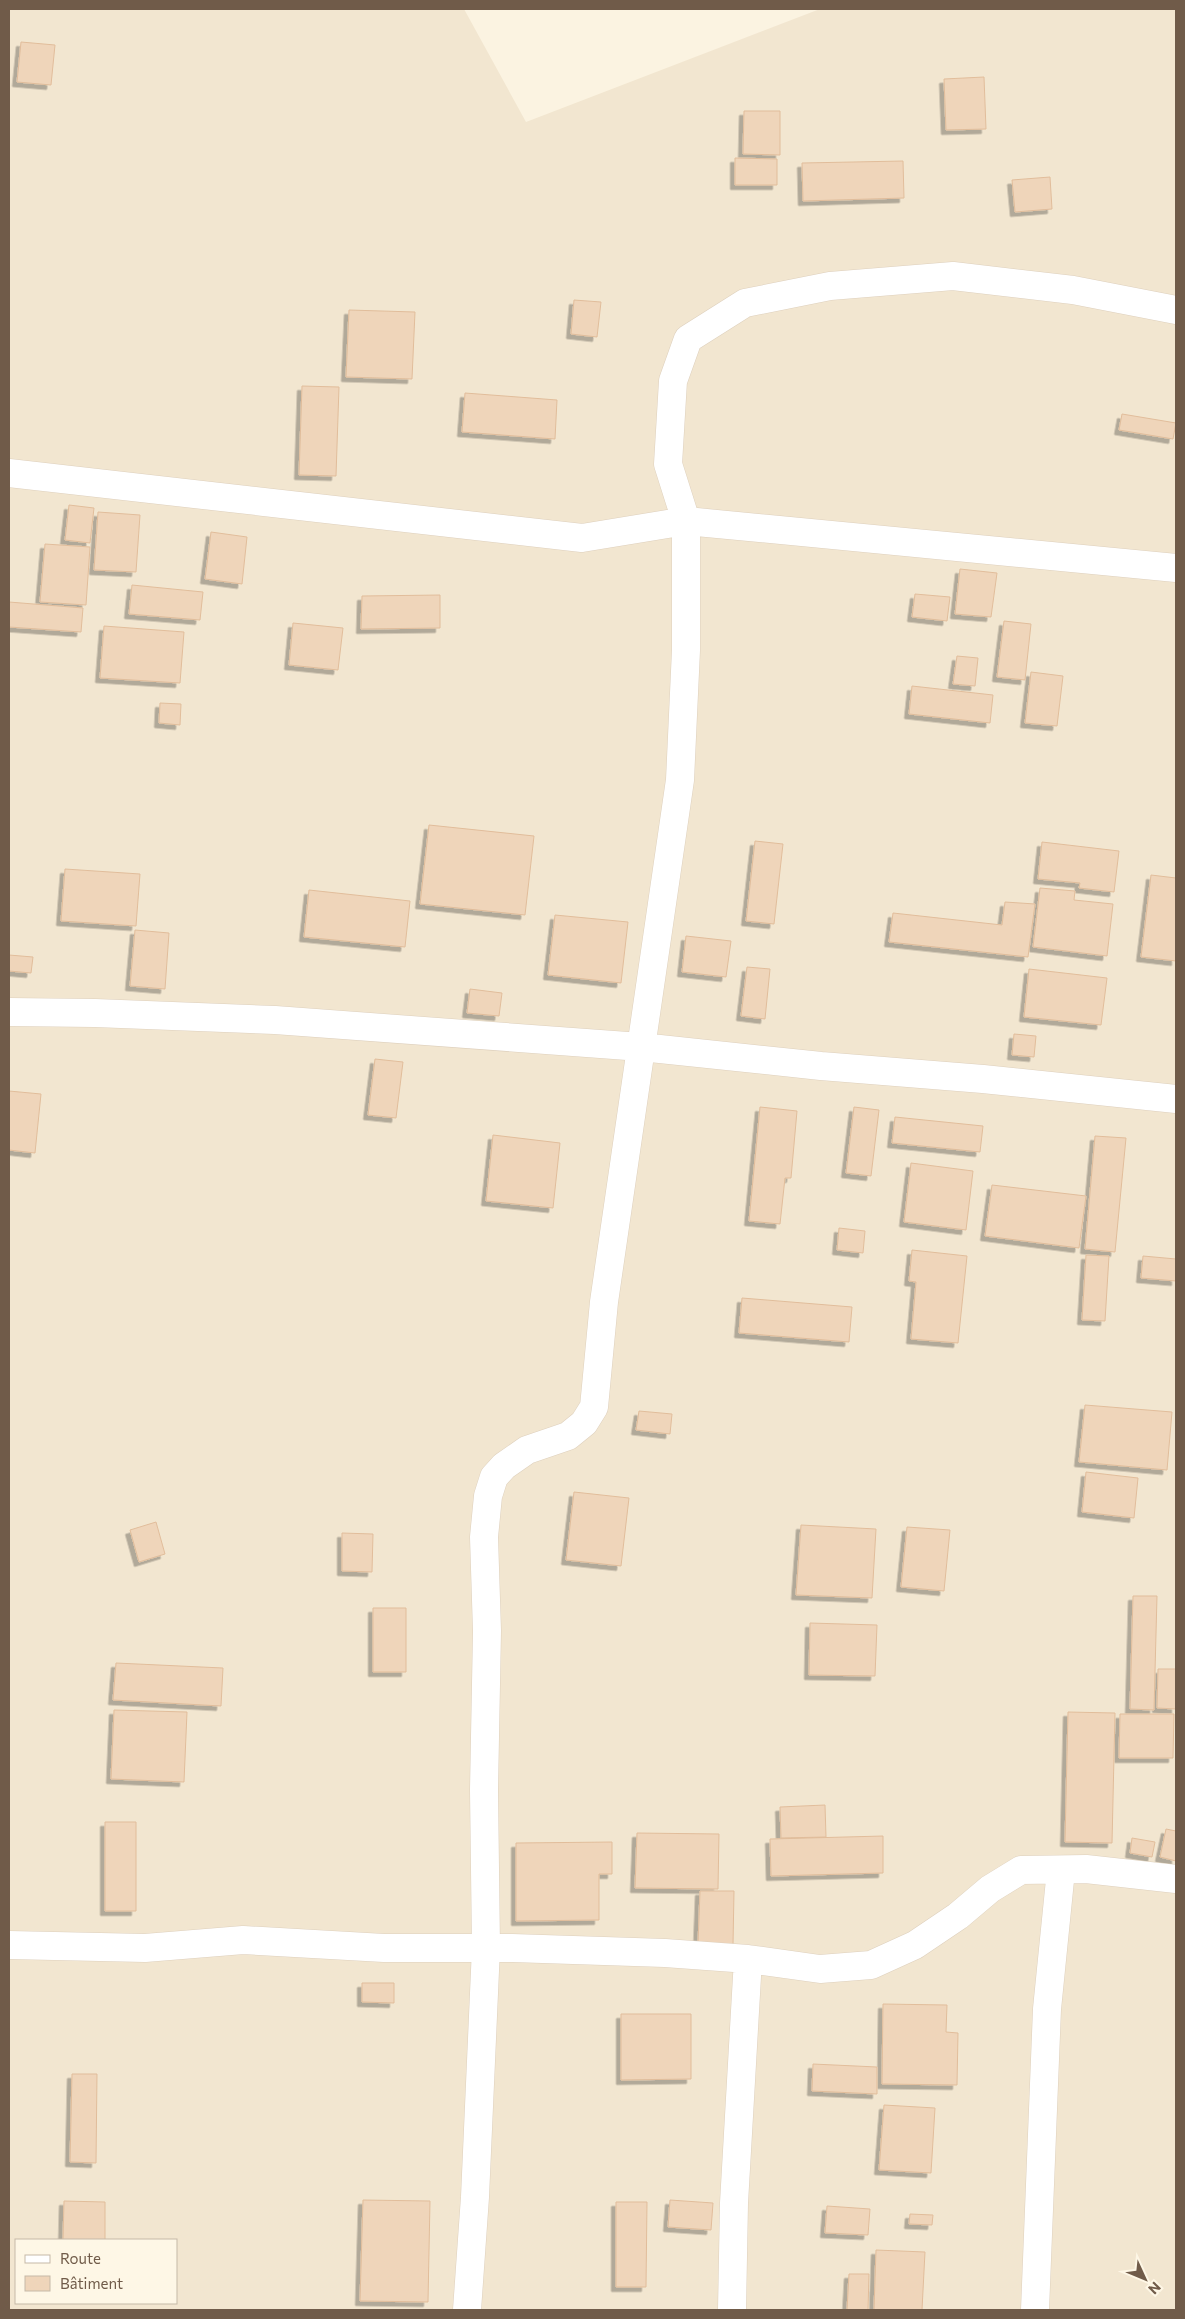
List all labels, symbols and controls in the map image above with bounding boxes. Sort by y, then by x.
legend [15,2239,178,2304]
text: Route [60,2249,101,2267]
north arrow [1120,2254,1170,2304]
text: Bâtiment [60,2274,123,2292]
text: N [1145,2279,1164,2298]

